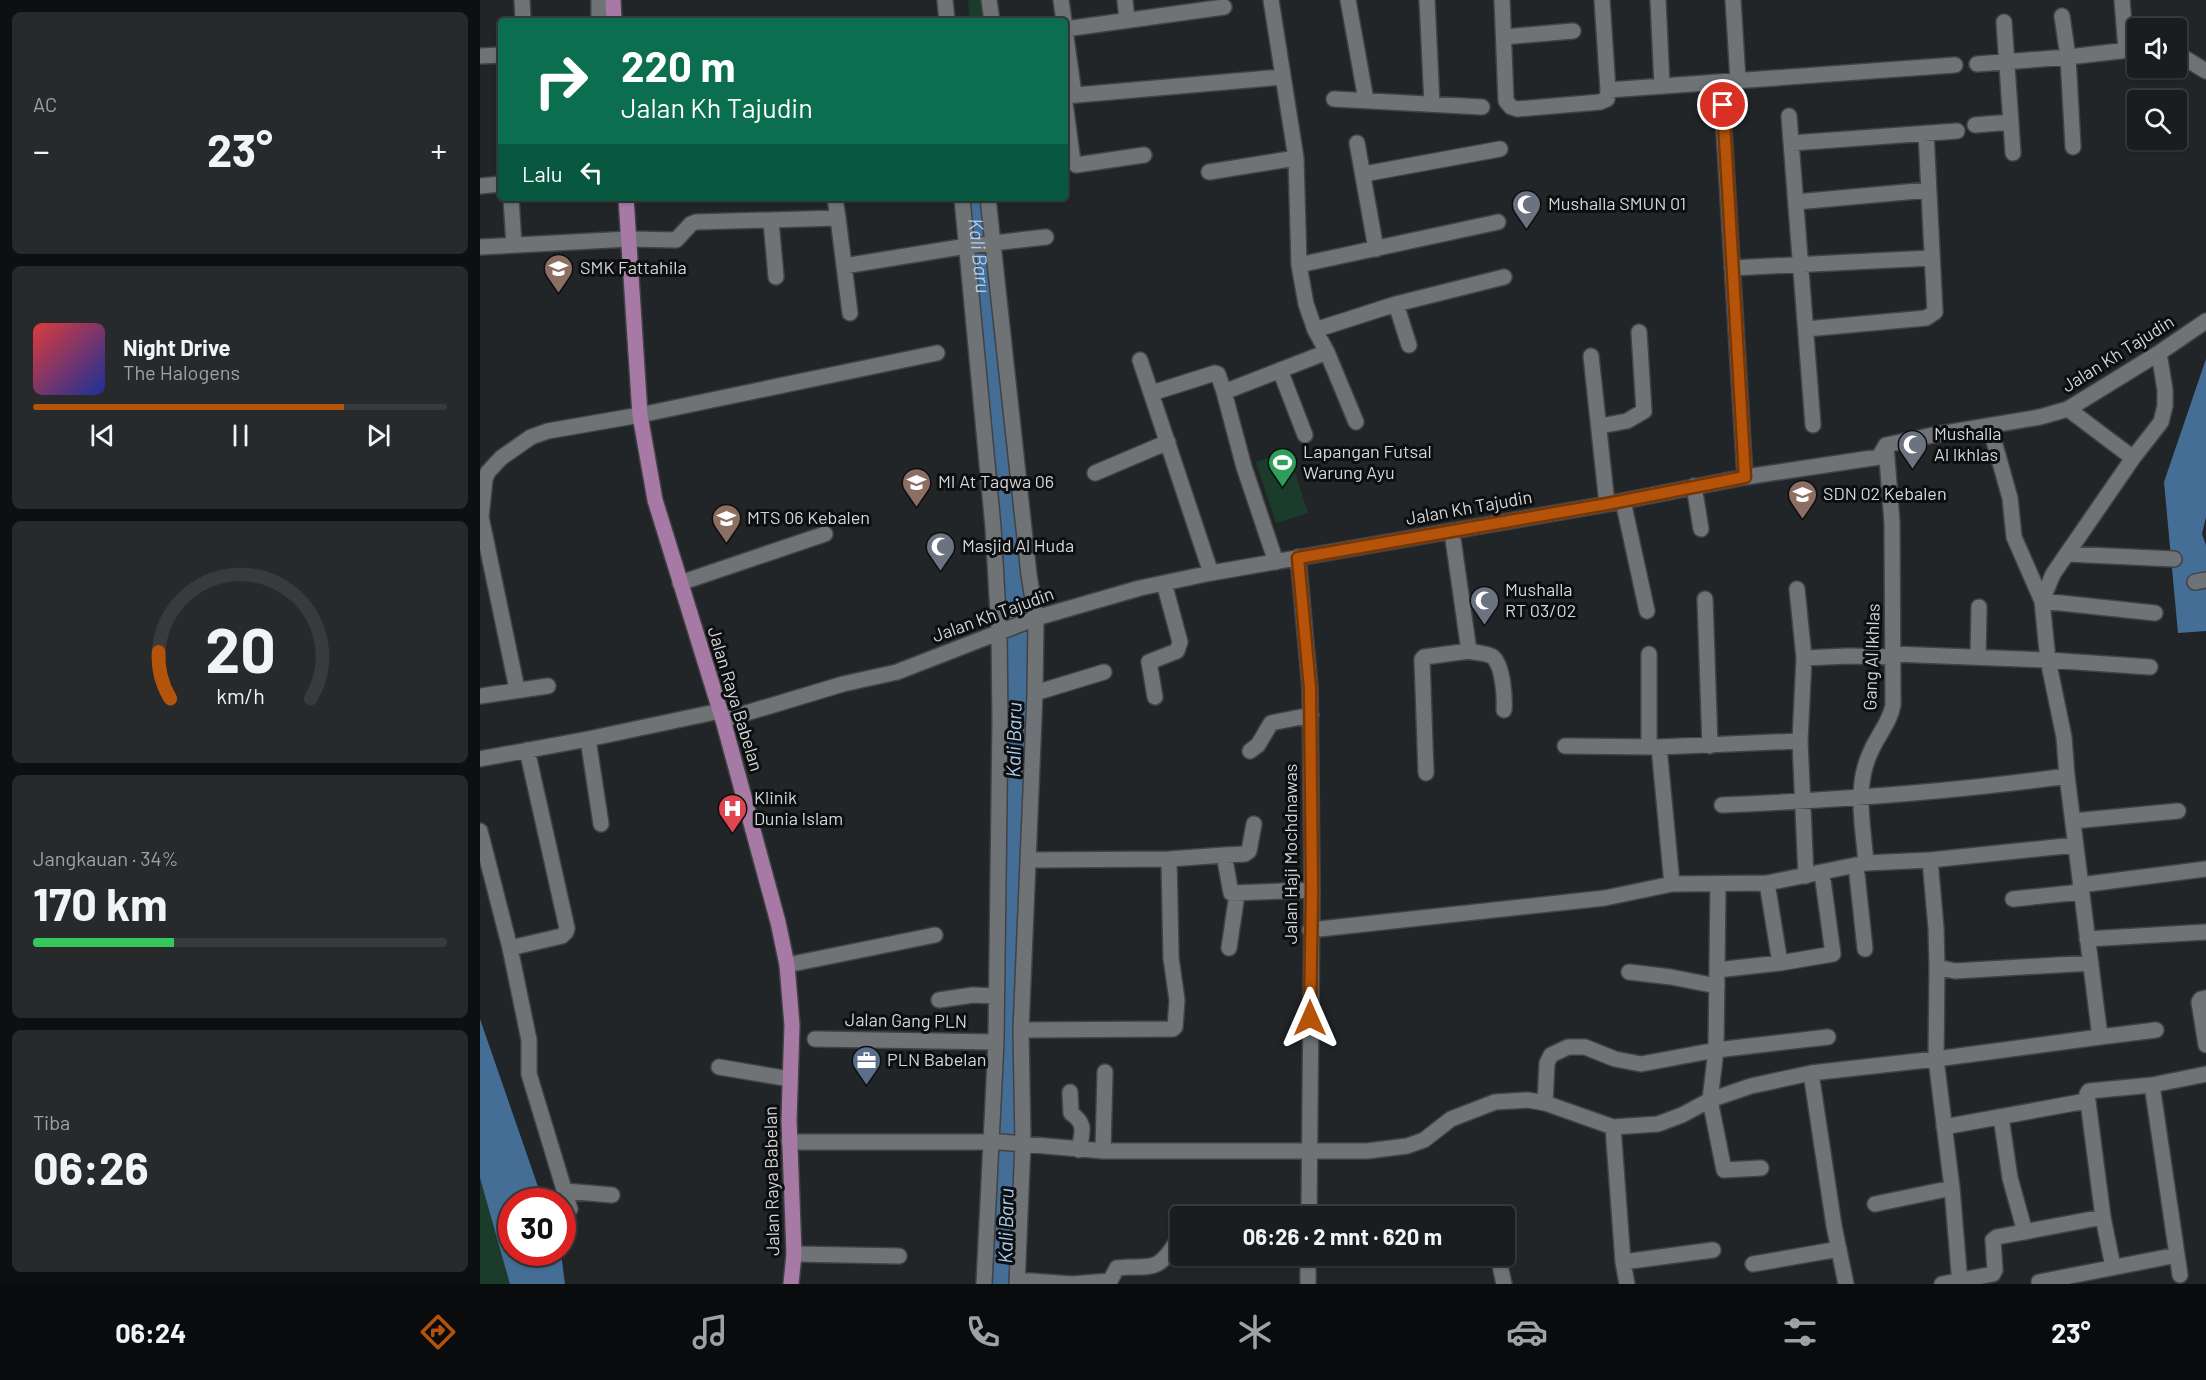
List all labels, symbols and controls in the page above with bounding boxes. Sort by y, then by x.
map controls [2127,18,2187,150]
button: sound [2127,18,2187,78]
text: 220 m [621,40,735,90]
icon: right [522,42,600,120]
pin [1697,79,1748,130]
icon: arrive [1706,88,1739,121]
button: search [2127,90,2187,150]
text: Jalan Kh Tajudin [621,91,813,123]
text: AC [33,92,57,116]
text: 23° [207,122,273,176]
text: − [33,130,50,170]
text: + [430,130,447,170]
icon: left [575,156,608,189]
text: Lalu [522,160,563,186]
mosque icon: Mushalla SMUN 01 [1511,188,1543,230]
place label: Mushalla SMUN 01 [1548,192,1686,214]
water label: Kali Baru [964,217,996,294]
school or university icon: SMK Fattahila [543,252,575,294]
place label: SMK Fattahila [580,256,687,278]
street label: Jalan Kh Tajudin [2057,310,2178,396]
text: Night Drive [123,334,231,360]
text: The Halogens [123,360,240,384]
icon: previous [86,419,119,452]
icon: pause [224,419,257,452]
icon: next [362,419,395,452]
place label: Mushalla Al Ikhlas [1934,422,2002,465]
mosque icon: Mushalla Al Ikhlas [1897,428,1929,470]
place label: Lapangan Futsal Warung Ayu [1303,440,1432,483]
sports icon: Lapangan Futsal Warung Ayu [1266,446,1298,488]
school or university icon: MI At Taqwa 06 [901,466,933,508]
place label: MI At Taqwa 06 [938,470,1054,492]
school or university icon: SDN 02 Kebalen [1786,478,1818,520]
place label: SDN 02 Kebalen [1823,482,1947,504]
street label: Jalan Kh Tajudin [1404,485,1534,529]
school or university icon: MTS 06 Kebalen [710,502,742,544]
place label: MTS 06 Kebalen [747,506,870,528]
mosque icon: Masjid Al Huda [925,530,957,572]
place label: Masjid Al Huda [962,534,1074,556]
place label: Mushalla RT 03/02 [1505,578,1576,621]
street label: Jalan Kh Tajudin [929,582,1057,646]
mosque icon: Mushalla RT 03/02 [1468,584,1500,626]
street label: Gang Al Ikhlas [1858,603,1884,711]
text: 20 [205,611,275,685]
street label: Jalan Raya Babelan [704,624,768,774]
text: km/h [216,683,264,708]
water label: Kali Baru [1000,702,1026,778]
street label: Jalan Haji Mochdnawas [1279,764,1301,944]
place label: Klinik Dunia Islam [754,786,843,829]
hospital icon: Klinik Dunia Islam [717,792,749,834]
text: Jangkauan · 34% [33,846,179,870]
text: 170 km [33,876,167,930]
position arrow [1278,986,1342,1050]
street label: Jalan Gang PLN [845,1008,967,1032]
office icon: PLN Babelan [850,1044,882,1086]
place label: PLN Babelan [887,1048,986,1070]
street label: Jalan Raya Babelan [759,1106,783,1256]
text: Tiba [33,1110,70,1134]
text: 06:26 [33,1140,149,1194]
speed limit sign: 30 [498,1188,576,1266]
water label: Kali Baru [992,1188,1018,1264]
text: 06:26 · 2 mnt · 620 m [1243,1223,1442,1249]
icon: directions [417,1311,459,1353]
icon: music [689,1311,731,1353]
icon: phone [962,1311,1004,1353]
icon: climate [1234,1311,1276,1353]
icon: car [1506,1311,1548,1353]
icon: filters [1779,1311,1821,1353]
text: 06:24 [115,1316,186,1348]
text: 23° [2051,1316,2091,1348]

